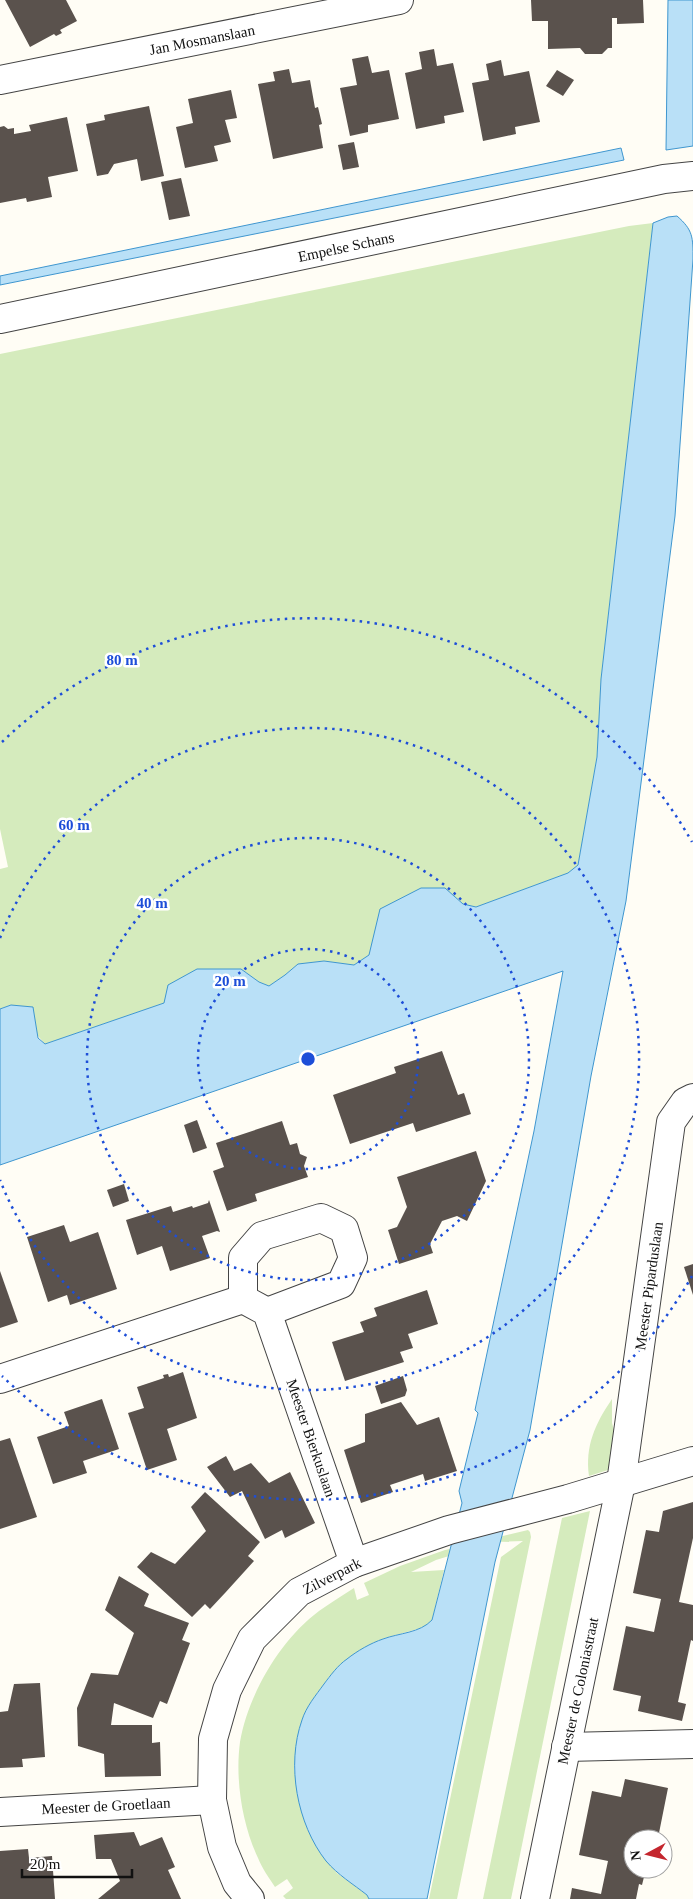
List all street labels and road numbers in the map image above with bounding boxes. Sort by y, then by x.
street label: Jan Mosmanslaan [148,22,257,58]
street label: Empelse Schans [296,229,396,265]
street label: Meester Piparduslaan [632,1220,666,1351]
street label: Meester Bierkuslaan [283,1377,339,1500]
street label: Zilverpark [300,1554,364,1597]
street label: Meester de Coloniastraat [555,1615,602,1766]
street label: Meester de Groetlaan [41,1795,171,1817]

